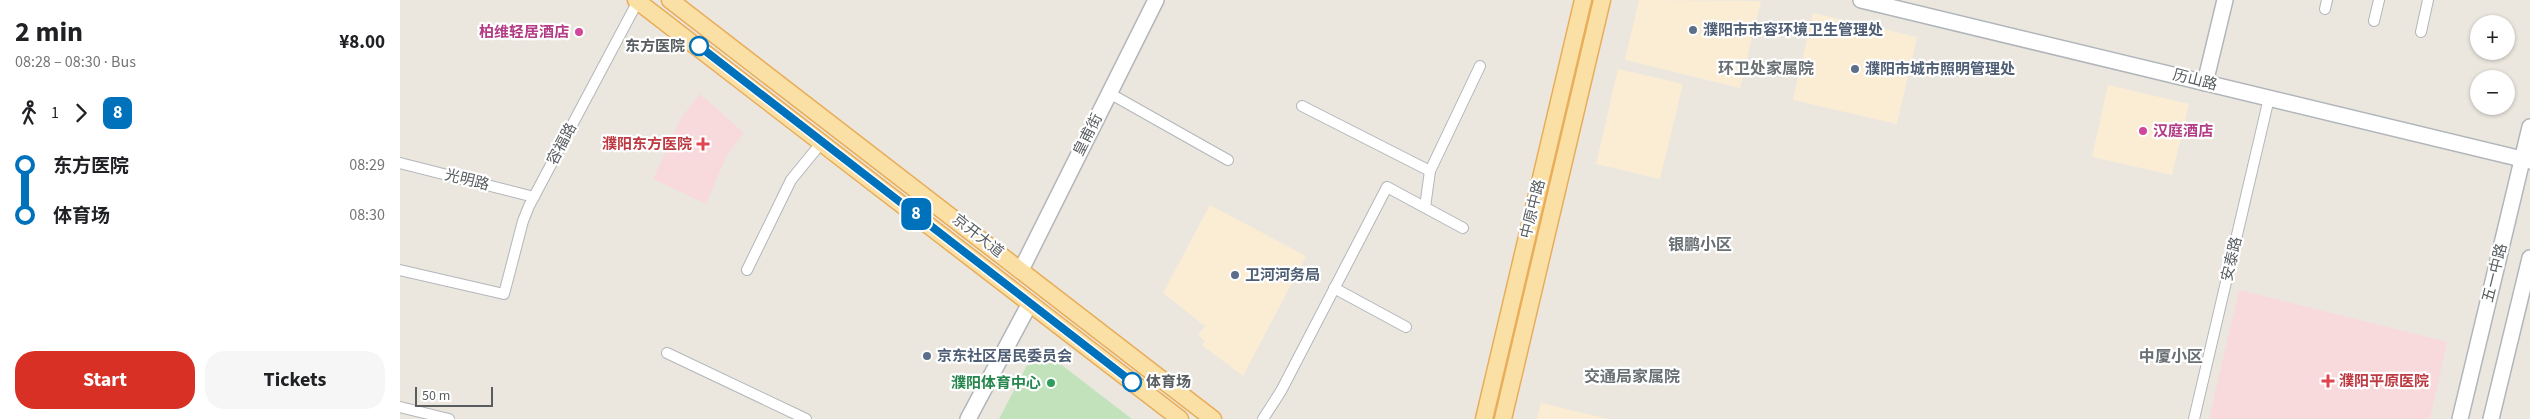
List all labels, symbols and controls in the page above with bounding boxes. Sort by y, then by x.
text: 2 min [15,12,83,52]
map controls [2470,15,2515,115]
button: + [2470,15,2515,60]
place label: 濮阳市市容环境卫生管理处 [1703,20,1883,41]
place label: 柏维轻居酒店 [479,22,569,43]
marker: 濮阳市市容环境卫生管理处 [1687,24,1699,36]
marker: 柏维轻居酒店 [573,26,585,38]
text: ¥8.00 [339,29,385,56]
place label: 东方医院 [625,36,685,57]
marker: 东方医院 [689,36,709,56]
text: 08:28 – 08:30 · Bus [15,51,136,73]
district label: 环卫处家属院 [1718,58,1814,80]
place label: 濮阳市城市照明管理处 [1865,59,2015,80]
marker: 濮阳市城市照明管理处 [1849,63,1861,75]
street label: 历山路 [2171,64,2219,96]
button: − [2470,70,2515,115]
icon: walk [15,99,43,127]
icon: forward [67,99,95,127]
text: 8 [113,100,122,125]
text: 1 [51,102,59,124]
street label: 皇甫街 [1068,110,1108,160]
street label: 容福路 [542,119,582,169]
place label: 汉庭酒店 [2153,121,2213,142]
marker: 汉庭酒店 [2137,125,2149,137]
place label: 濮阳东方医院 [602,134,692,155]
marker: 濮阳东方医院 [696,137,710,151]
text: 东方医院 [53,153,129,180]
text: 08:29 [349,154,385,176]
street label: 光明路 [443,164,491,196]
street label: 中原中路 [1516,177,1550,241]
line badge: 8 [900,198,932,230]
text: 8 [911,201,921,226]
text: 体育场 [53,203,110,230]
text: 08:30 [349,204,385,226]
street label: 京开大道 [948,209,1008,263]
district label: 银鹏小区 [1668,234,1732,256]
street label: 安泰路 [2217,235,2247,283]
street label: 五一中路 [2478,241,2512,305]
place label: 卫河河务局 [1245,265,1320,286]
marker: 卫河河务局 [1229,269,1241,281]
place label: 京东社区居民委员会 [937,346,1072,367]
district label: 中厦小区 [2139,346,2203,368]
marker: 京东社区居民委员会 [921,350,933,362]
button: Start [15,351,195,409]
button: Tickets [205,351,385,409]
district label: 交通局家属院 [1584,366,1680,388]
place label: 濮阳平原医院 [2339,371,2429,392]
marker: 体育场 [1122,372,1142,392]
place label: 体育场 [1146,372,1191,393]
place label: 濮阳体育中心 [951,373,1041,394]
marker: 濮阳平原医院 [2321,374,2335,388]
marker: 濮阳体育中心 [1045,377,1057,389]
scale bar [415,384,492,407]
text: 50 m [422,386,450,406]

